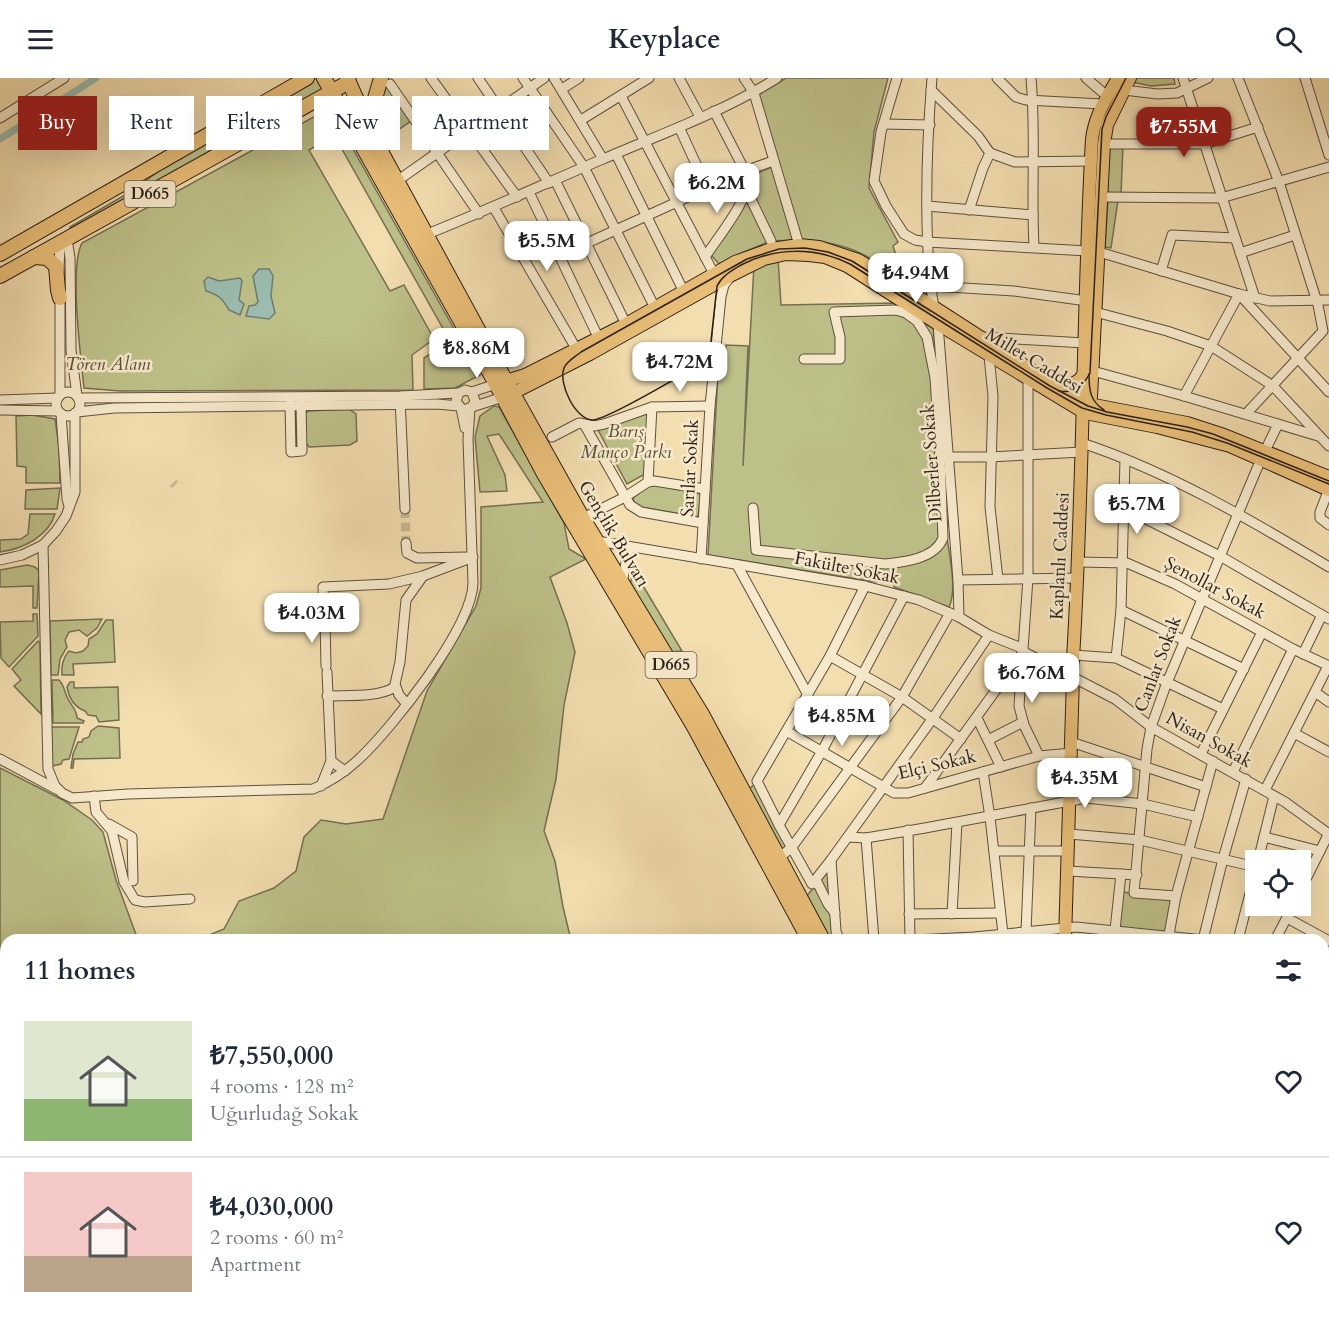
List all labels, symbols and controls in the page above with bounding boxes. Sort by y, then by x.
text: Keyplace [608,21,721,58]
icon: menu [24,23,57,56]
icon: search [1272,23,1305,56]
chip: Buy [18,96,97,150]
chip: Rent [109,96,194,150]
chip: Filters [206,96,302,150]
chip: New [314,96,400,150]
chip: Apartment [412,96,549,150]
pin: ₺7.55M [1135,107,1233,158]
text: ₺7.55M [1150,113,1218,140]
pin: ₺6.2M [675,163,759,214]
text: ₺6.2M [688,169,746,196]
road number: D665 [124,181,176,207]
pin: ₺5.5M [505,221,589,272]
text: ₺5.5M [518,227,576,254]
pin: ₺4.94M [867,253,965,304]
text: ₺4.94M [882,259,950,286]
street label: Millet Caddesi [980,322,1088,400]
pin: ₺8.86M [428,328,526,379]
text: ₺8.86M [443,334,511,361]
pin: ₺4.72M [631,342,729,393]
text: ₺4.72M [646,348,714,375]
park label: Tören Alanı [65,352,151,377]
street label: Dilberler Sokak [915,403,949,523]
street label: Sarılar Sokak [675,418,705,518]
park label: Barış Manço Parkı [580,419,672,465]
street label: Gençlik Bulvarı [572,476,656,592]
pin: ₺5.7M [1095,484,1179,535]
text: ₺5.7M [1108,490,1166,517]
street label: Kaplanlı Caddesi [1044,492,1076,620]
street label: Fakülte Sokak [792,546,902,591]
street label: Şenollar Sokak [1160,551,1270,625]
pin: ₺4.03M [263,593,361,644]
text: ₺4.03M [278,599,346,626]
street label: Canlar Sokak [1128,612,1188,716]
road number: D665 [646,652,696,678]
pin: ₺6.76M [983,653,1081,704]
text: ₺6.76M [998,659,1066,686]
pin: ₺4.85M [793,696,891,747]
text: ₺4.85M [808,702,876,729]
street label: Nisan Sokak [1161,706,1257,774]
street label: Elçi Sokak [895,744,979,786]
pin: ₺4.35M [1036,758,1134,809]
text: ₺4.35M [1051,764,1119,791]
map controls [1245,850,1311,916]
button: locate [1245,850,1311,916]
text: 11 homes [24,953,135,988]
icon: filters [1272,954,1305,987]
text: ₺7,550,000 [210,1038,333,1073]
icon: home [72,1045,144,1117]
icon: heart [1272,1065,1305,1098]
text: 4 rooms · 128 m² [210,1073,354,1100]
text: Uğurludağ Sokak [210,1100,359,1127]
text: ₺4,030,000 [210,1189,333,1224]
icon: home [72,1196,144,1268]
icon: heart [1272,1216,1305,1249]
text: 2 rooms · 60 m² [210,1224,343,1251]
text: Apartment [210,1251,301,1278]

